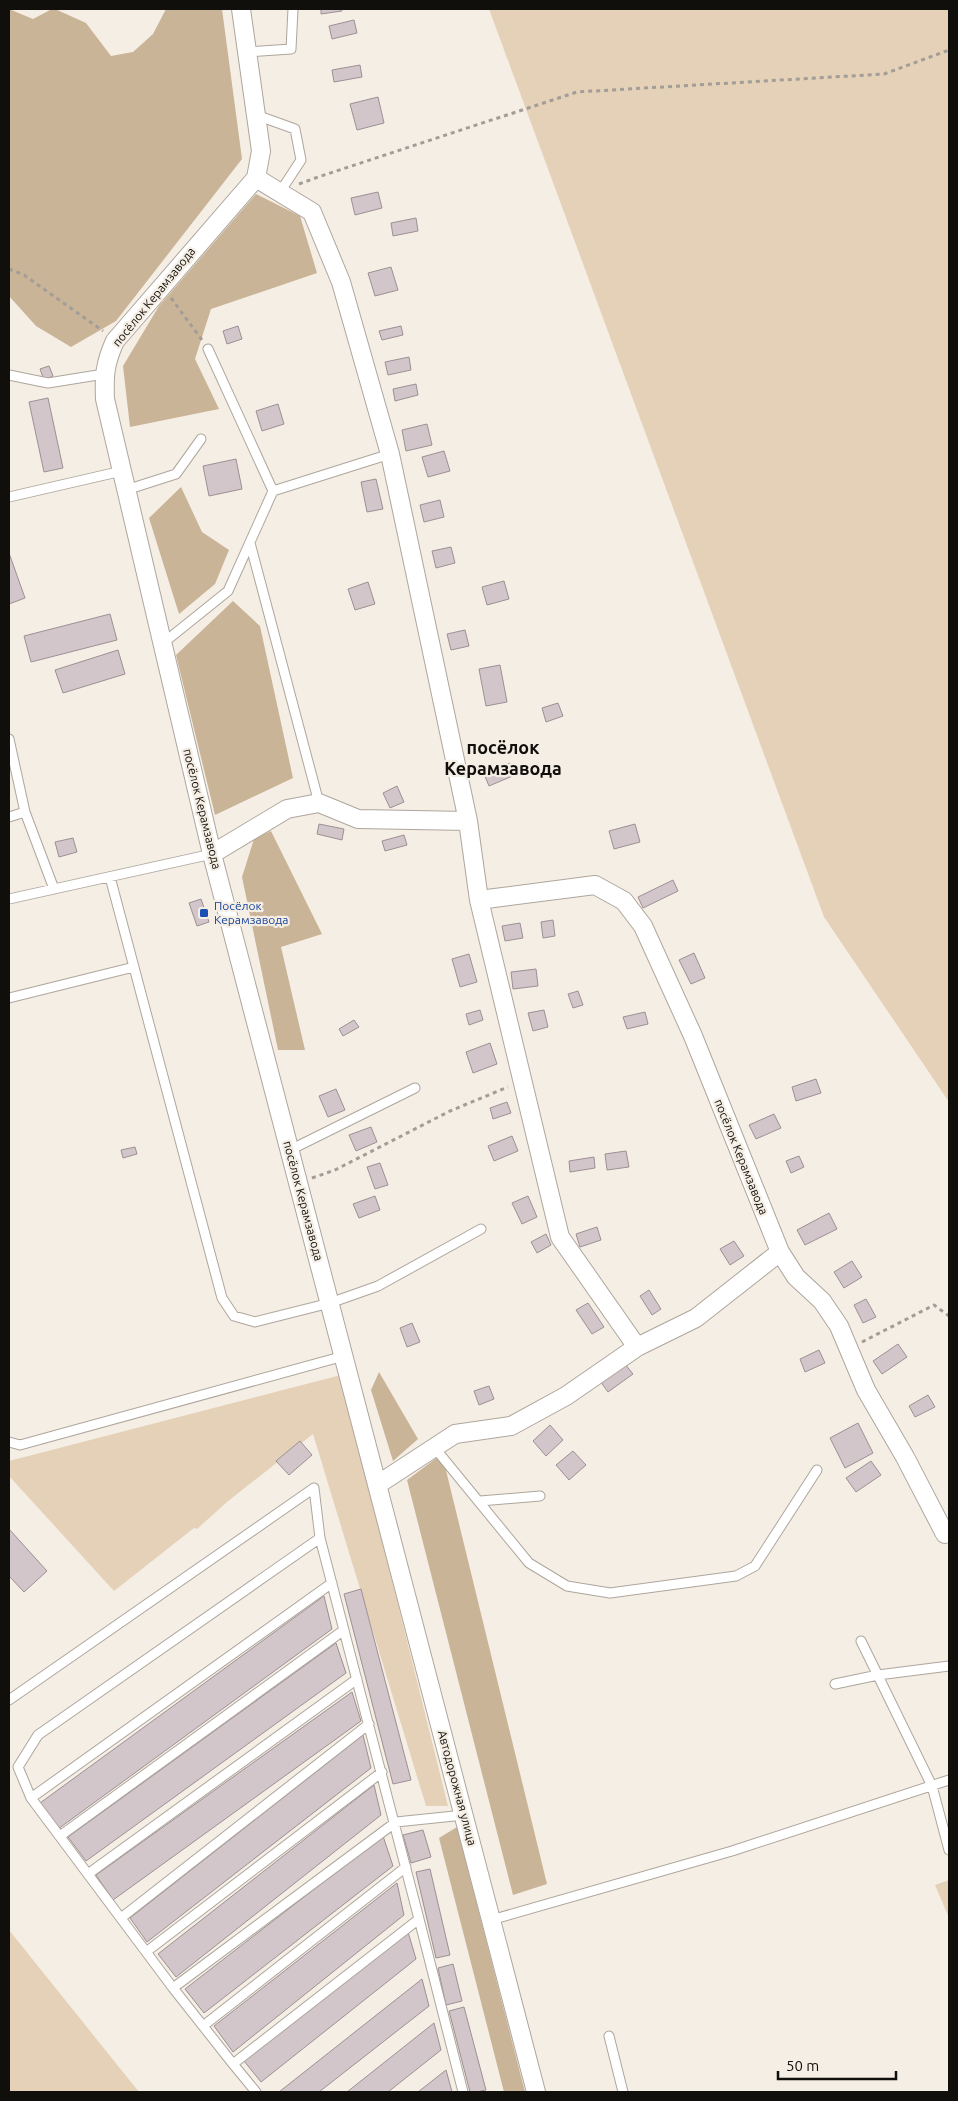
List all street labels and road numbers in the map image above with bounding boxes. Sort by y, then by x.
street label: посёлок Керамзавода [110,245,198,349]
street label: посёлок Керамзавода [181,747,224,870]
street label: посёлок Керамзавода [712,1097,771,1217]
street label: посёлок Керамзавода [281,1140,326,1262]
street label: Автодорожная улица [436,1729,479,1847]

